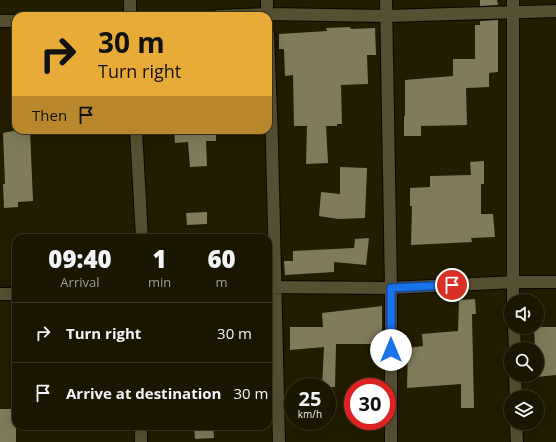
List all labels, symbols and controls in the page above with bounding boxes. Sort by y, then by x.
text: 30 m [98,23,165,61]
icon: right [32,28,84,80]
text: Turn right [98,59,181,83]
icon: arrive [75,104,97,126]
text: Then [32,105,67,125]
text: 09:40 [48,242,112,275]
text: 1 [152,242,167,275]
text: 60 [208,242,236,275]
pin [435,268,469,302]
text: Arrival [60,273,100,291]
text: min [148,273,171,291]
text: m [216,273,228,291]
icon: arrive [441,274,463,296]
map controls [504,294,544,430]
button: sound [504,294,544,334]
icon: right [32,322,54,344]
text: Turn right [66,323,141,343]
text: 30 m [217,323,252,343]
position arrow [370,329,412,371]
button: search [504,342,544,382]
speed limit sign: 30 [344,378,396,430]
icon: arrive [32,382,54,404]
text: Arrive at destination [66,383,221,403]
text: 30 m [233,383,268,403]
text: 25 [299,385,321,412]
button: layers [504,390,544,430]
text: km/h [298,407,322,421]

